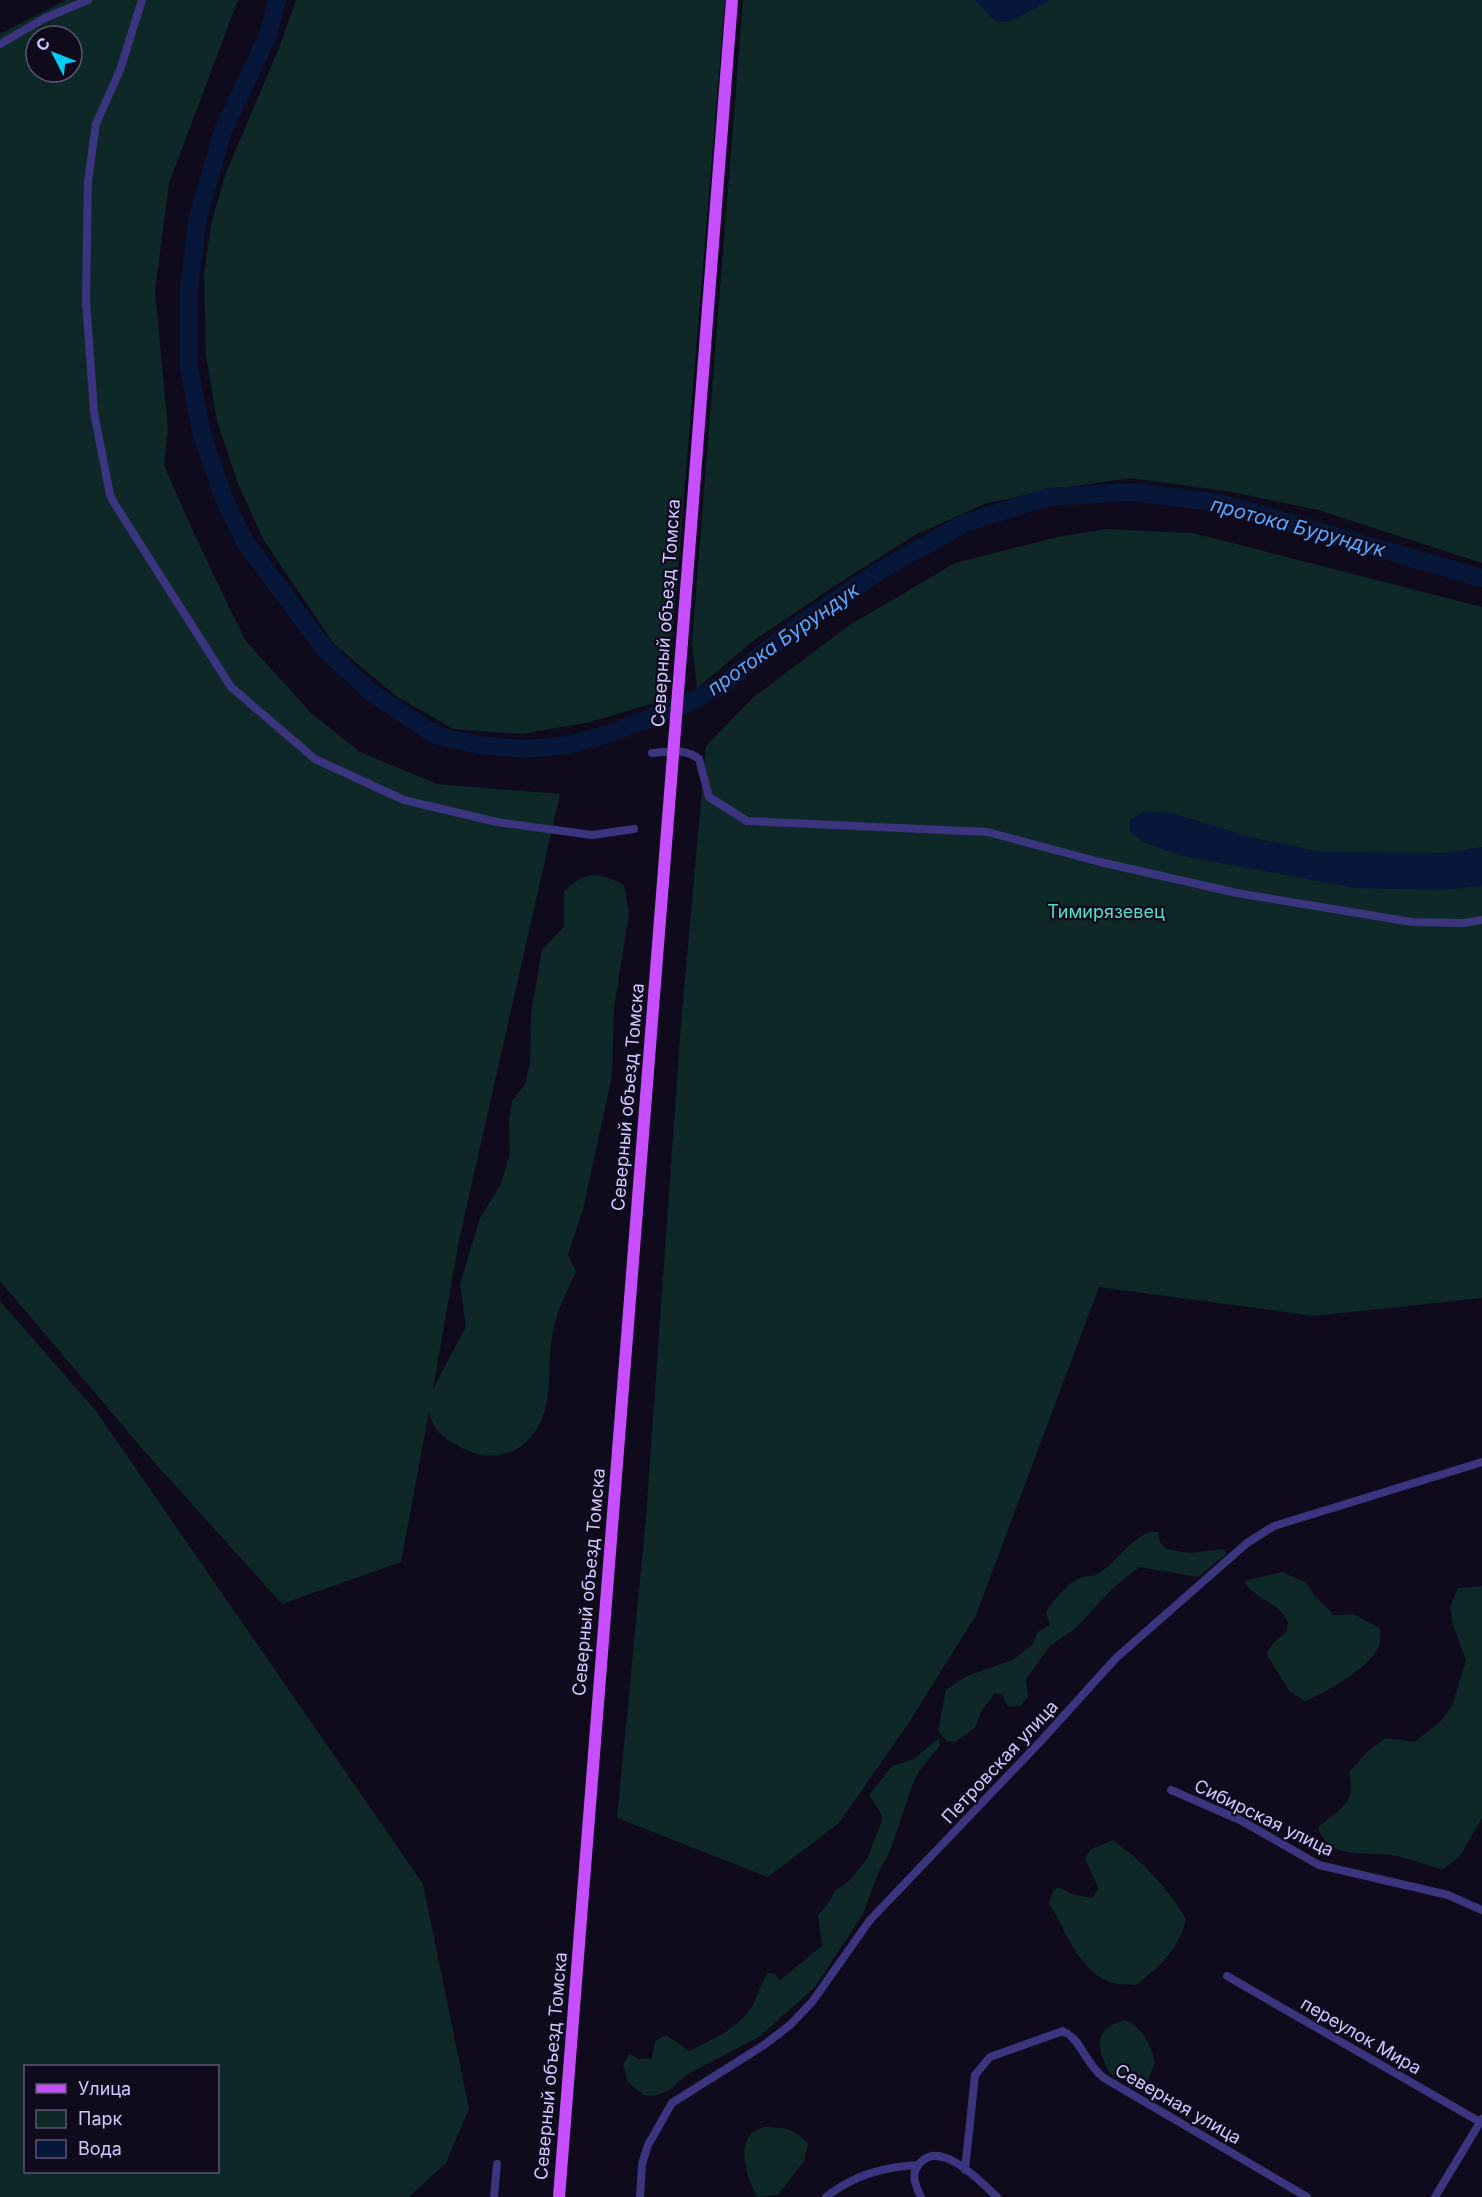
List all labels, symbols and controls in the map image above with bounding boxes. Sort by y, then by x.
north arrow [24,24,84,84]
text: С [31,33,54,55]
water label: протока Бурундук [1208,492,1389,562]
street label: Северный объезд Томска [647,498,684,728]
water label: протока Бурундук [703,577,864,700]
park label: Тимирязевец [1047,901,1165,922]
street label: Северный объезд Томска [607,982,648,1212]
street label: Северный объезд Томска [568,1467,609,1697]
street label: Петровская улица [937,1696,1062,1828]
street label: Сибирская улица [1191,1775,1337,1860]
street label: Северный объезд Томска [530,1951,571,2181]
street label: переулок Мира [1297,1993,1425,2079]
street label: Северная улица [1111,2059,1245,2148]
legend [24,2065,219,2173]
text: Улица [78,2078,131,2099]
text: Парк [78,2108,123,2129]
text: Вода [78,2138,122,2159]

